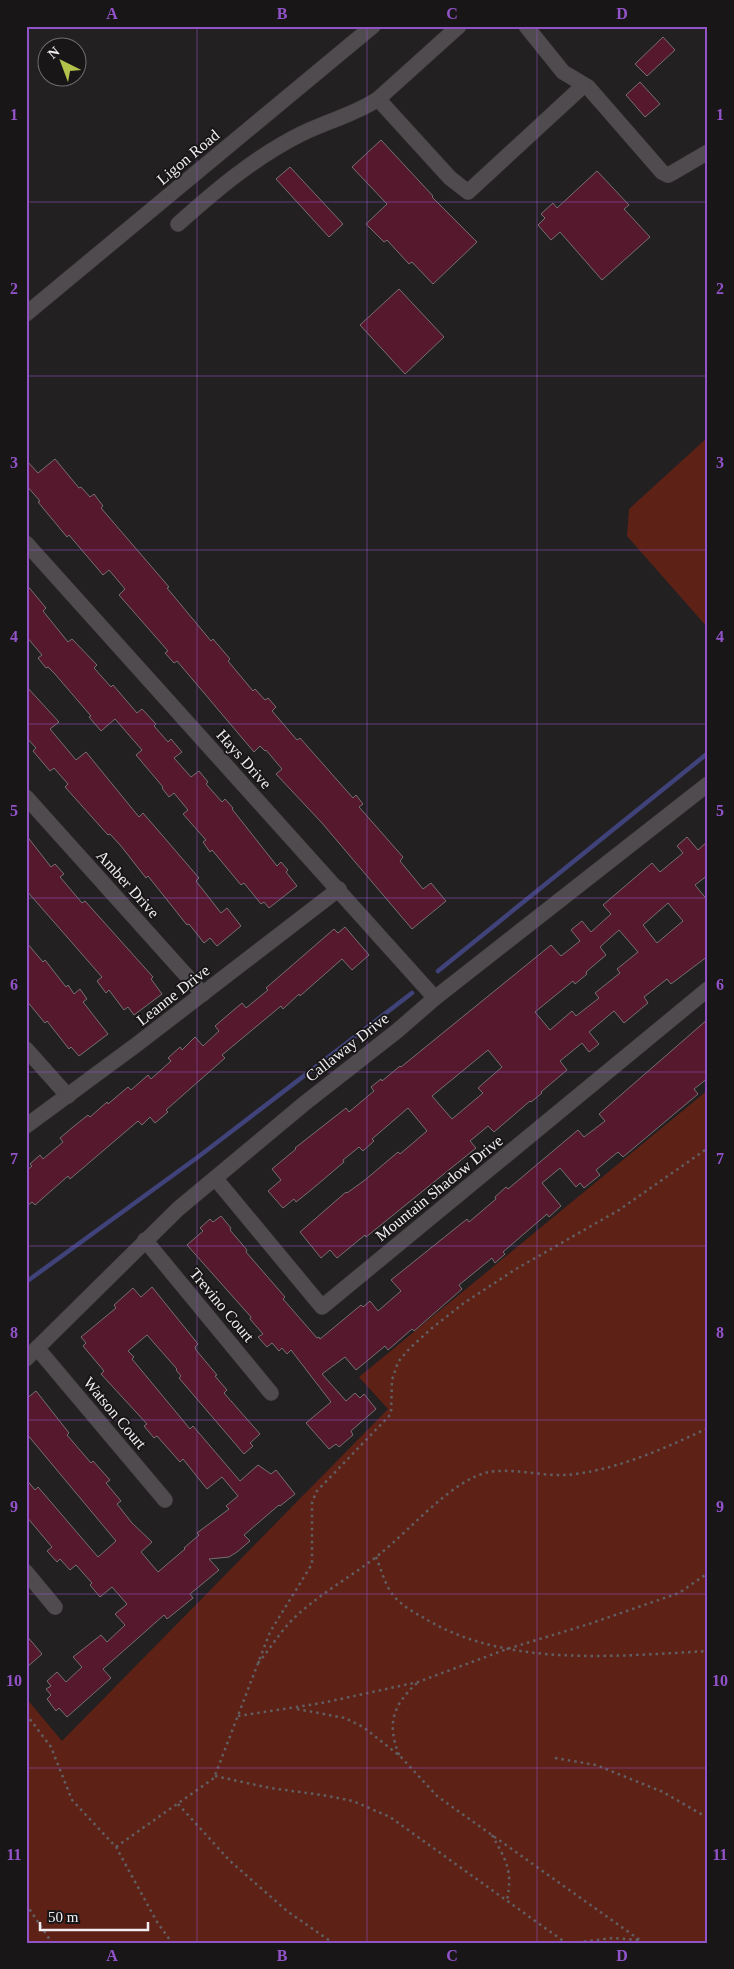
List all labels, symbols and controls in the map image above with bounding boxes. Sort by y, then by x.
text: A [106,5,118,22]
text: B [277,5,288,22]
text: C [446,5,458,22]
text: D [616,5,628,22]
north arrow [38,38,88,88]
text: N [45,44,62,62]
text: 1 [10,106,18,123]
text: 1 [716,106,724,123]
street label: Ligon Road [153,126,223,189]
text: 2 [10,280,18,297]
text: 2 [716,280,724,297]
text: 3 [10,454,18,471]
text: 3 [716,454,724,471]
text: 4 [10,628,18,645]
text: 4 [716,628,724,645]
street label: Hays Drive [212,726,275,793]
text: 5 [10,802,18,819]
text: 5 [716,802,724,819]
street label: Amber Drive [93,847,163,921]
street label: Leanne Drive [133,961,213,1029]
text: 6 [10,976,18,993]
text: 6 [716,976,724,993]
street label: Callaway Drive [302,1009,393,1086]
street label: Mountain Shadow Drive [372,1132,506,1244]
text: 7 [10,1150,18,1167]
text: 7 [716,1150,724,1167]
street label: Trevino Court [186,1265,258,1346]
text: 8 [10,1324,18,1341]
text: 8 [716,1324,724,1341]
street label: Watson Court [80,1374,150,1453]
text: 9 [10,1498,18,1515]
text: 9 [716,1498,724,1515]
text: 10 [6,1672,22,1689]
text: 10 [712,1672,728,1689]
text: 11 [6,1846,22,1863]
text: 11 [712,1846,728,1863]
scale bar [40,1899,148,1931]
text: 50 m [48,1909,79,1925]
text: A [106,1947,118,1964]
text: B [277,1947,288,1964]
text: C [446,1947,458,1964]
text: D [616,1947,628,1964]

